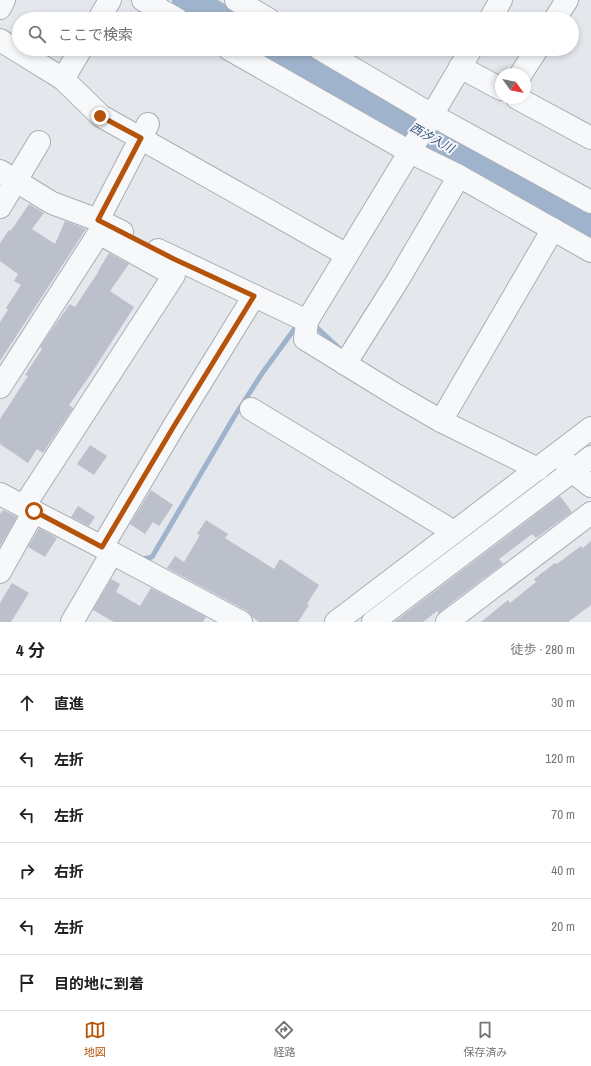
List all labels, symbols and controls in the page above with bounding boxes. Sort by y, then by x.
search box [12,12,579,56]
icon: search [26,23,48,45]
text: ここで検索 [58,24,133,45]
north arrow [495,68,531,104]
route end [91,107,109,125]
water label: 西汐入川 [407,119,459,158]
route start [25,502,43,520]
text: 4 分 [16,638,45,661]
text: 徒歩 · 280 m [510,641,575,658]
icon: ahead [16,692,38,714]
text: 直進 [54,693,84,714]
text: 30 m [551,694,575,711]
icon: left [16,748,38,770]
text: 左折 [54,749,84,770]
text: 120 m [545,750,575,767]
icon: left [16,804,38,826]
text: 左折 [54,805,84,826]
text: 70 m [551,806,575,823]
icon: right [16,860,38,882]
text: 右折 [54,861,84,882]
text: 40 m [551,862,575,879]
icon: left [16,916,38,938]
text: 左折 [54,917,84,938]
text: 20 m [551,918,575,935]
icon: arrive [16,972,38,994]
text: 目的地に到着 [54,973,144,994]
tab: 地図 [84,1019,106,1059]
tab: 経路 [273,1019,295,1059]
tab: 保存済み [463,1019,507,1059]

